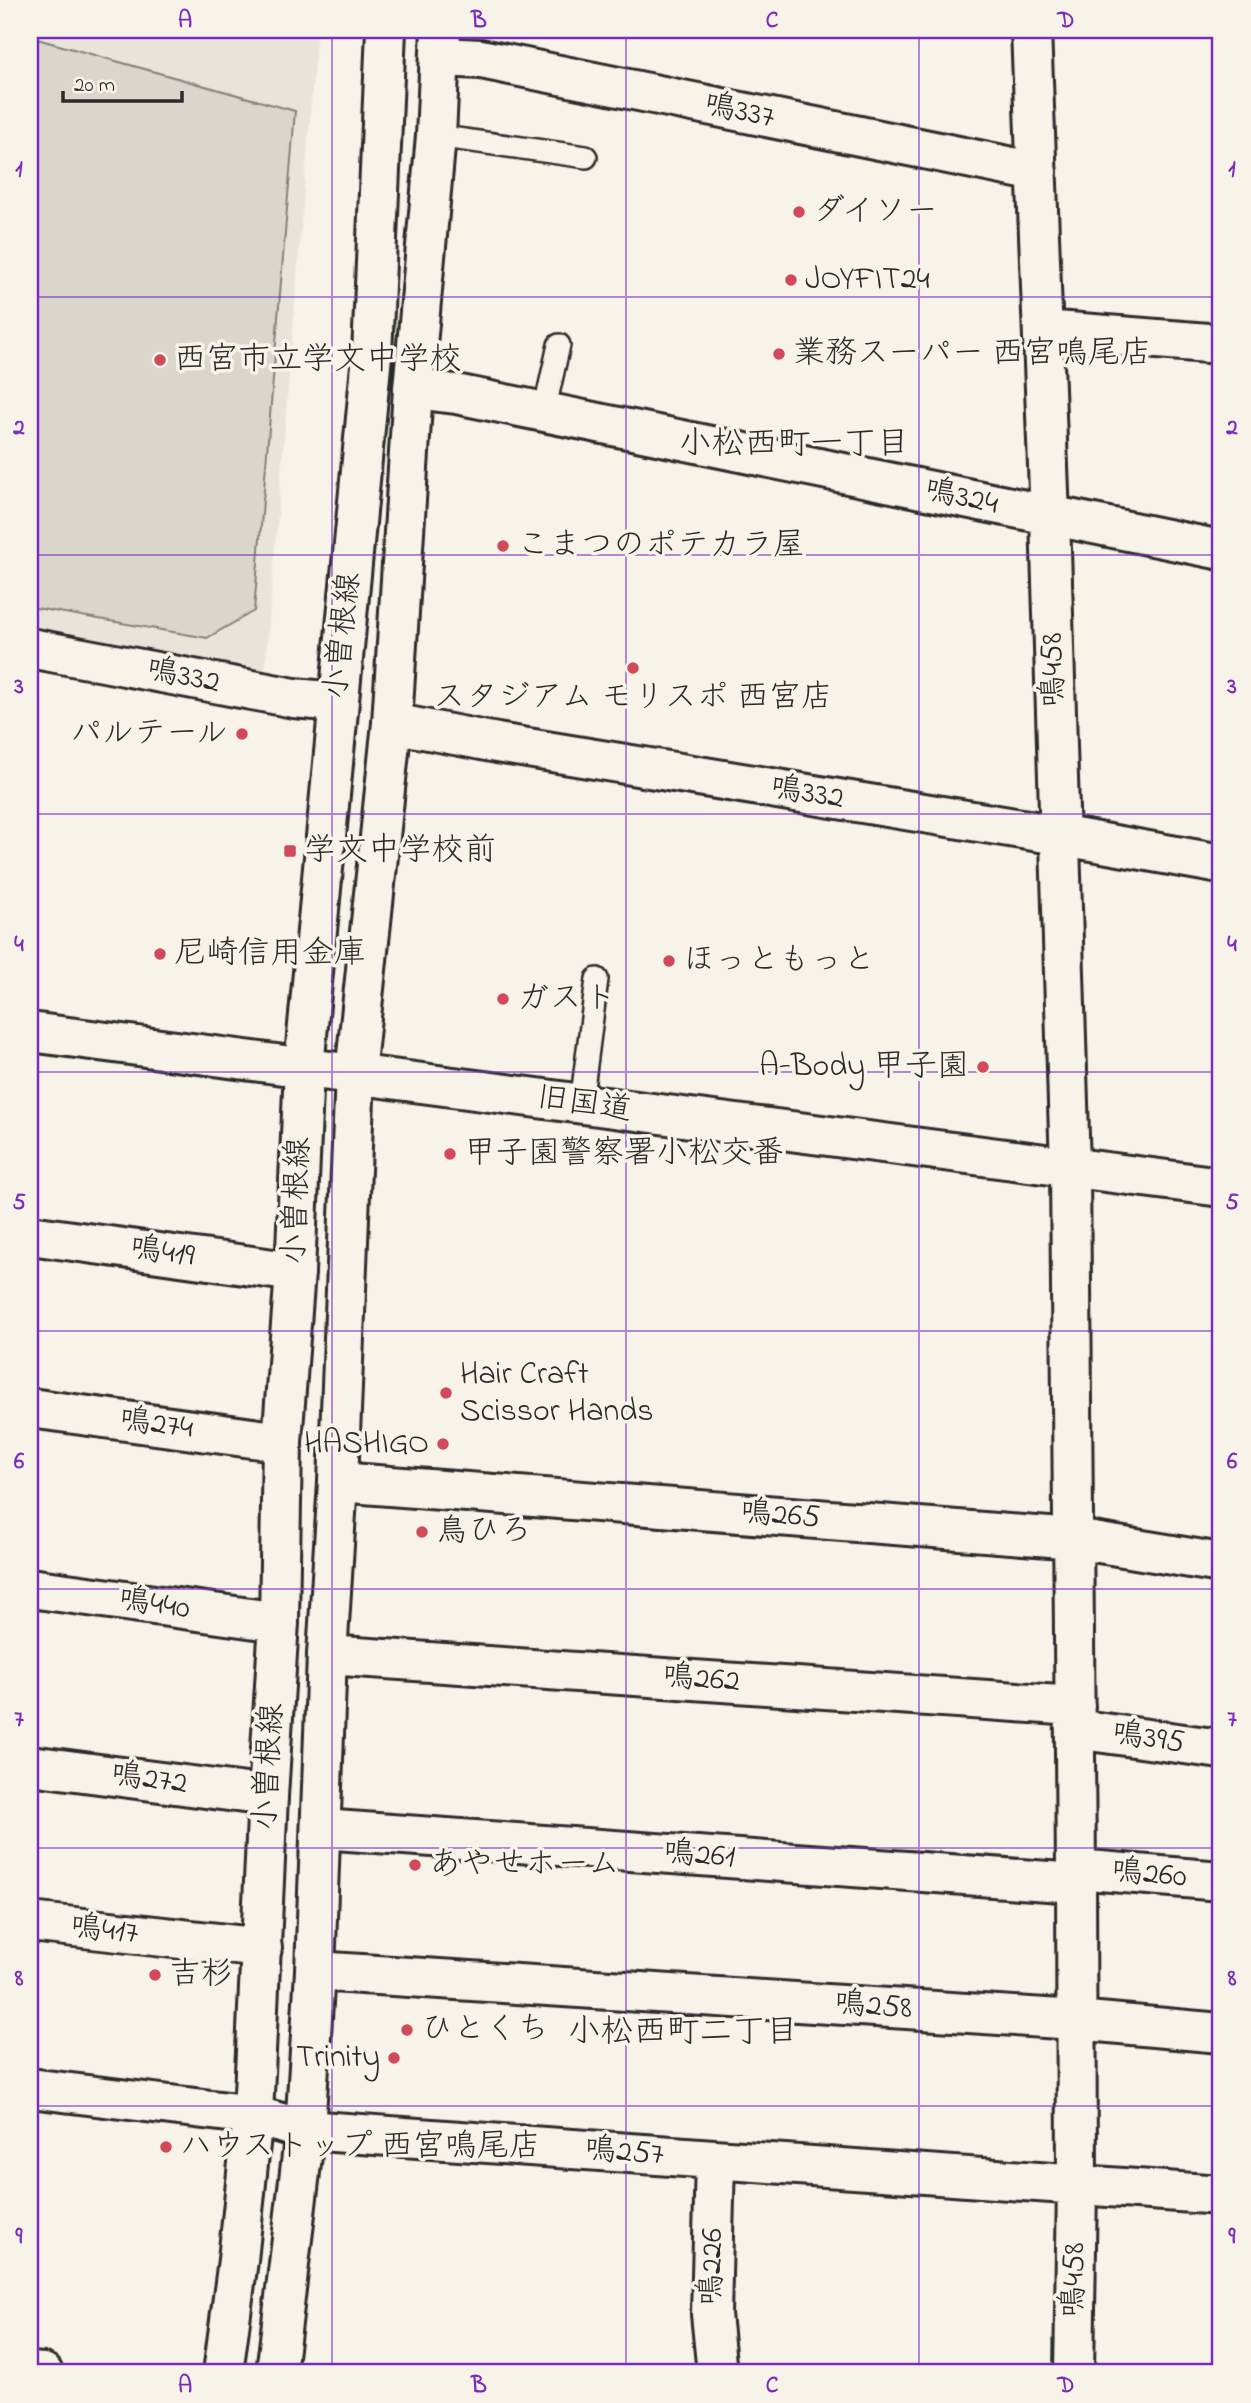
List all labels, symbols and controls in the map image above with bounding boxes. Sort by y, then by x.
text: A [178,5,192,38]
text: B [470,5,487,38]
text: C [766,5,779,38]
text: D [1057,5,1074,38]
scale bar [63,60,182,104]
text: 20 m [74,71,115,101]
street label: 鳴337 [699,82,779,142]
text: 1 [15,154,23,187]
text: 1 [1228,154,1236,187]
place label: ダイソー [813,189,938,236]
marker: ダイソー [791,204,807,220]
place label: JOYFIT24 [805,257,930,304]
marker: JOYFIT24 [783,272,799,288]
place label: 業務スーパー 西宮鳴尾店 [793,331,1152,378]
place label: 西宮市立学文中学校 [174,337,462,384]
marker: 業務スーパー 西宮鳴尾店 [771,346,787,362]
marker: 西宮市立学文中学校 [152,352,168,368]
text: 2 [12,412,25,445]
text: 2 [1225,412,1238,445]
district label: 小松西町一丁目 [679,421,910,469]
street label: 鳴324 [920,467,1002,529]
place label: こまつのポテカラ屋 [517,523,805,570]
marker: こまつのポテカラ屋 [495,538,511,554]
street label: 小曽根線 [314,570,374,702]
street label: 鳴458 [1030,632,1078,708]
street label: 鳴332 [142,647,224,707]
marker: スタジアム モリスポ 西宮店 [625,660,641,676]
text: 3 [13,671,24,704]
text: 3 [1226,671,1237,704]
place label: スタジアム モリスポ 西宮店 [433,675,833,722]
place label: パルテール [70,711,228,758]
marker: パルテール [234,726,250,742]
street label: 鳴332 [767,765,847,823]
place label: 学文中学校前 [304,828,496,875]
marker: 学文中学校前 [282,843,298,859]
text: 4 [14,929,24,962]
text: 4 [1227,929,1237,962]
place label: 尼崎信用金庫 [174,931,366,978]
place label: ほっともっと [683,938,875,985]
marker: 尼崎信用金庫 [152,946,168,962]
marker: ほっともっと [661,953,677,969]
place label: ガスト [517,976,616,1023]
marker: ガスト [495,991,511,1007]
place label: A-Body 甲子園 [759,1044,969,1091]
marker: A-Body 甲子園 [975,1059,991,1075]
street label: 旧国道 [533,1075,635,1135]
place label: 甲子園警察署小松交番 [464,1131,784,1178]
street label: 小曽根線 [272,1136,324,1266]
marker: 甲子園警察署小松交番 [442,1146,458,1162]
text: 5 [12,1187,26,1220]
text: 5 [1225,1187,1239,1220]
street label: 鳴419 [127,1225,198,1281]
place label: Hair Craft Scissor Hands [460,1352,654,1436]
marker: Hair Craft Scissor Hands [438,1385,454,1401]
street label: 鳴274 [116,1397,196,1453]
place label: HASHIGO [304,1421,429,1468]
marker: HASHIGO [435,1436,451,1452]
text: 6 [14,1446,25,1479]
text: 6 [1227,1446,1238,1479]
street label: 鳴265 [738,1490,822,1542]
place label: 鳥ひろ [436,1509,532,1556]
marker: 鳥ひろ [414,1524,430,1540]
street label: 鳴440 [115,1577,193,1633]
street label: 鳴262 [661,1654,742,1706]
street label: 小曽根線 [243,1702,297,1832]
text: 7 [14,1704,24,1737]
text: 7 [1227,1704,1237,1737]
street label: 鳴395 [1109,1711,1187,1767]
street label: 鳴272 [108,1752,190,1808]
street label: 鳴261 [661,1830,737,1882]
place label: あやせホーム [429,1842,620,1889]
street label: 鳴260 [1109,1848,1189,1902]
marker: あやせホーム [407,1857,423,1873]
street label: 鳴417 [67,1904,141,1958]
place label: 吉杉 [169,1952,233,1999]
text: 8 [14,1963,24,1996]
text: 8 [1227,1963,1237,1996]
marker: 吉杉 [147,1967,163,1983]
street label: 鳴258 [832,1981,914,2033]
place label: ひとくち [421,2007,549,2054]
district label: 小松西町二丁目 [568,2009,799,2057]
marker: ひとくち [399,2022,415,2038]
place label: Trinity [296,2035,380,2082]
marker: Trinity [386,2050,402,2066]
place label: ハウストップ 西宮鳴尾店 [180,2124,541,2171]
street label: 鳴257 [583,2127,665,2179]
marker: ハウストップ 西宮鳴尾店 [158,2139,174,2155]
text: 9 [15,2221,24,2254]
text: 9 [1228,2221,1237,2254]
street label: 鳴226 [689,2228,737,2306]
street label: 鳴458 [1051,2242,1099,2318]
text: A [178,2370,192,2403]
text: B [470,2370,487,2403]
text: C [766,2370,779,2403]
text: D [1057,2370,1074,2403]

